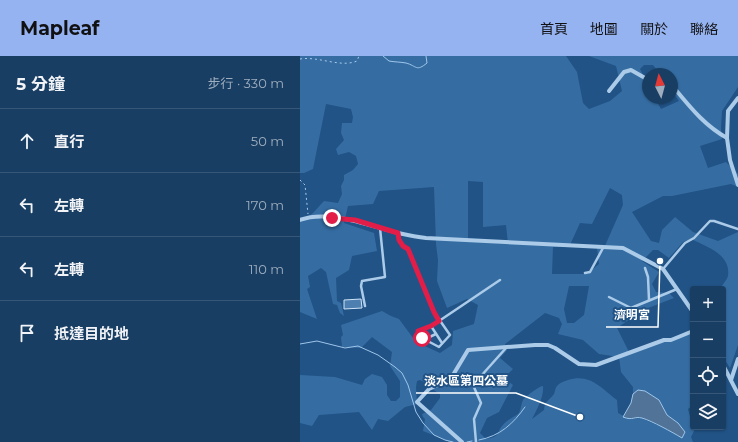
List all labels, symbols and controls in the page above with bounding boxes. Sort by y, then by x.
text: Mapleaf [20,17,99,40]
text: 首頁 [540,20,568,38]
text: 地圖 [590,20,618,38]
text: 關於 [640,20,668,38]
text: 聯絡 [690,20,718,38]
north arrow [642,68,678,104]
text: 5 分鐘 [16,74,65,94]
text: 步行 · 330 m [208,75,284,91]
icon: ahead [16,130,38,152]
text: 直行 [54,132,84,151]
text: 50 m [251,133,284,149]
icon: left [16,194,38,216]
text: 左轉 [54,196,84,215]
text: 170 m [246,197,284,213]
route end [323,209,341,227]
icon: left [16,258,38,280]
text: 左轉 [54,260,84,279]
text: 110 m [249,261,284,277]
map controls [690,286,726,430]
button: + [690,286,726,322]
callout: 濟明宮 [606,303,658,327]
text: 濟明宮 [614,307,650,322]
icon: arrive [16,322,38,344]
button: − [690,322,726,358]
text: 抵達目的地 [54,324,129,343]
route start [413,329,431,347]
button: locate [690,358,726,394]
callout: 淡水區第四公墓 [416,369,516,393]
text: 淡水區第四公墓 [424,373,508,388]
button: layers [690,394,726,430]

